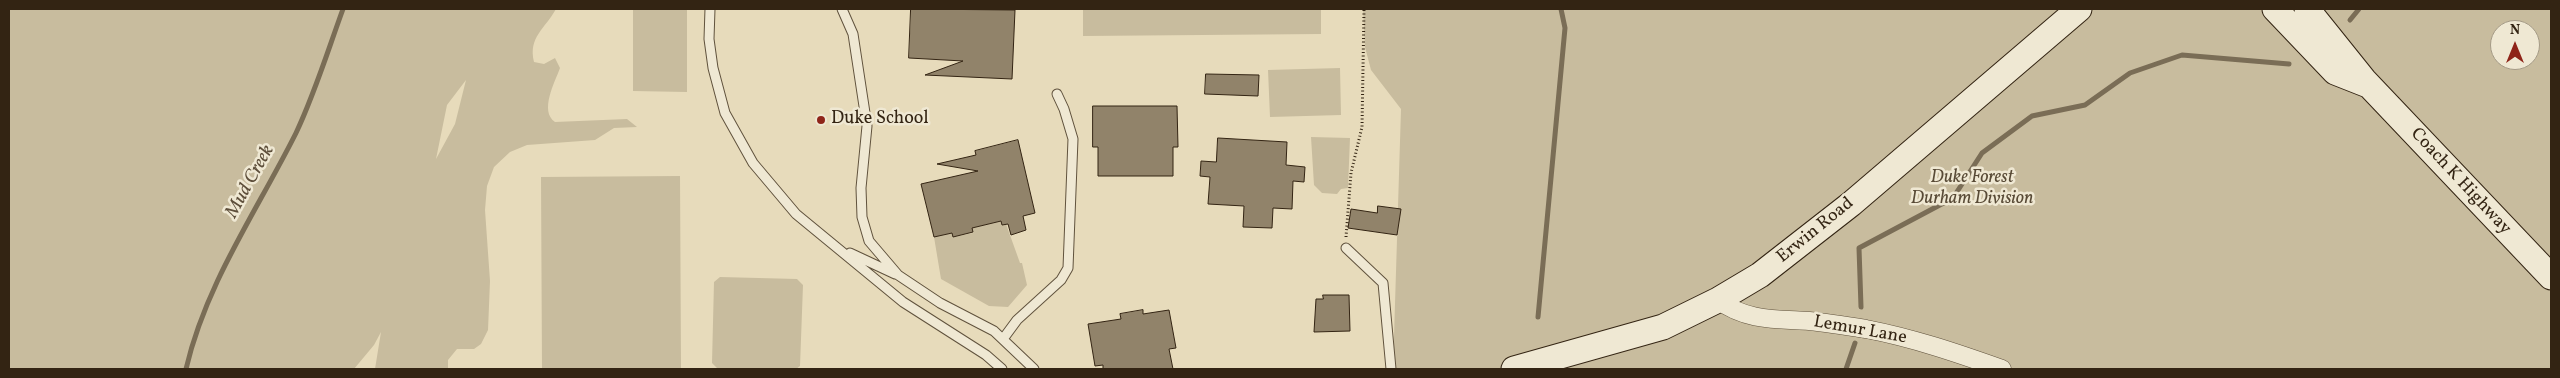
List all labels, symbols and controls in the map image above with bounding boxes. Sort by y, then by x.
north arrow [2490,20,2540,70]
text: N [2510,21,2520,40]
place label: Duke School [831,109,929,131]
marker: Duke School [815,114,827,126]
street label: Coach K Highway [2405,124,2515,240]
water label: Mud Creek [222,142,280,222]
park label: Duke Forest Durham Division [1911,168,2033,210]
street label: Erwin Road [1773,193,1859,269]
street label: Lemur Lane [1812,312,1908,350]

